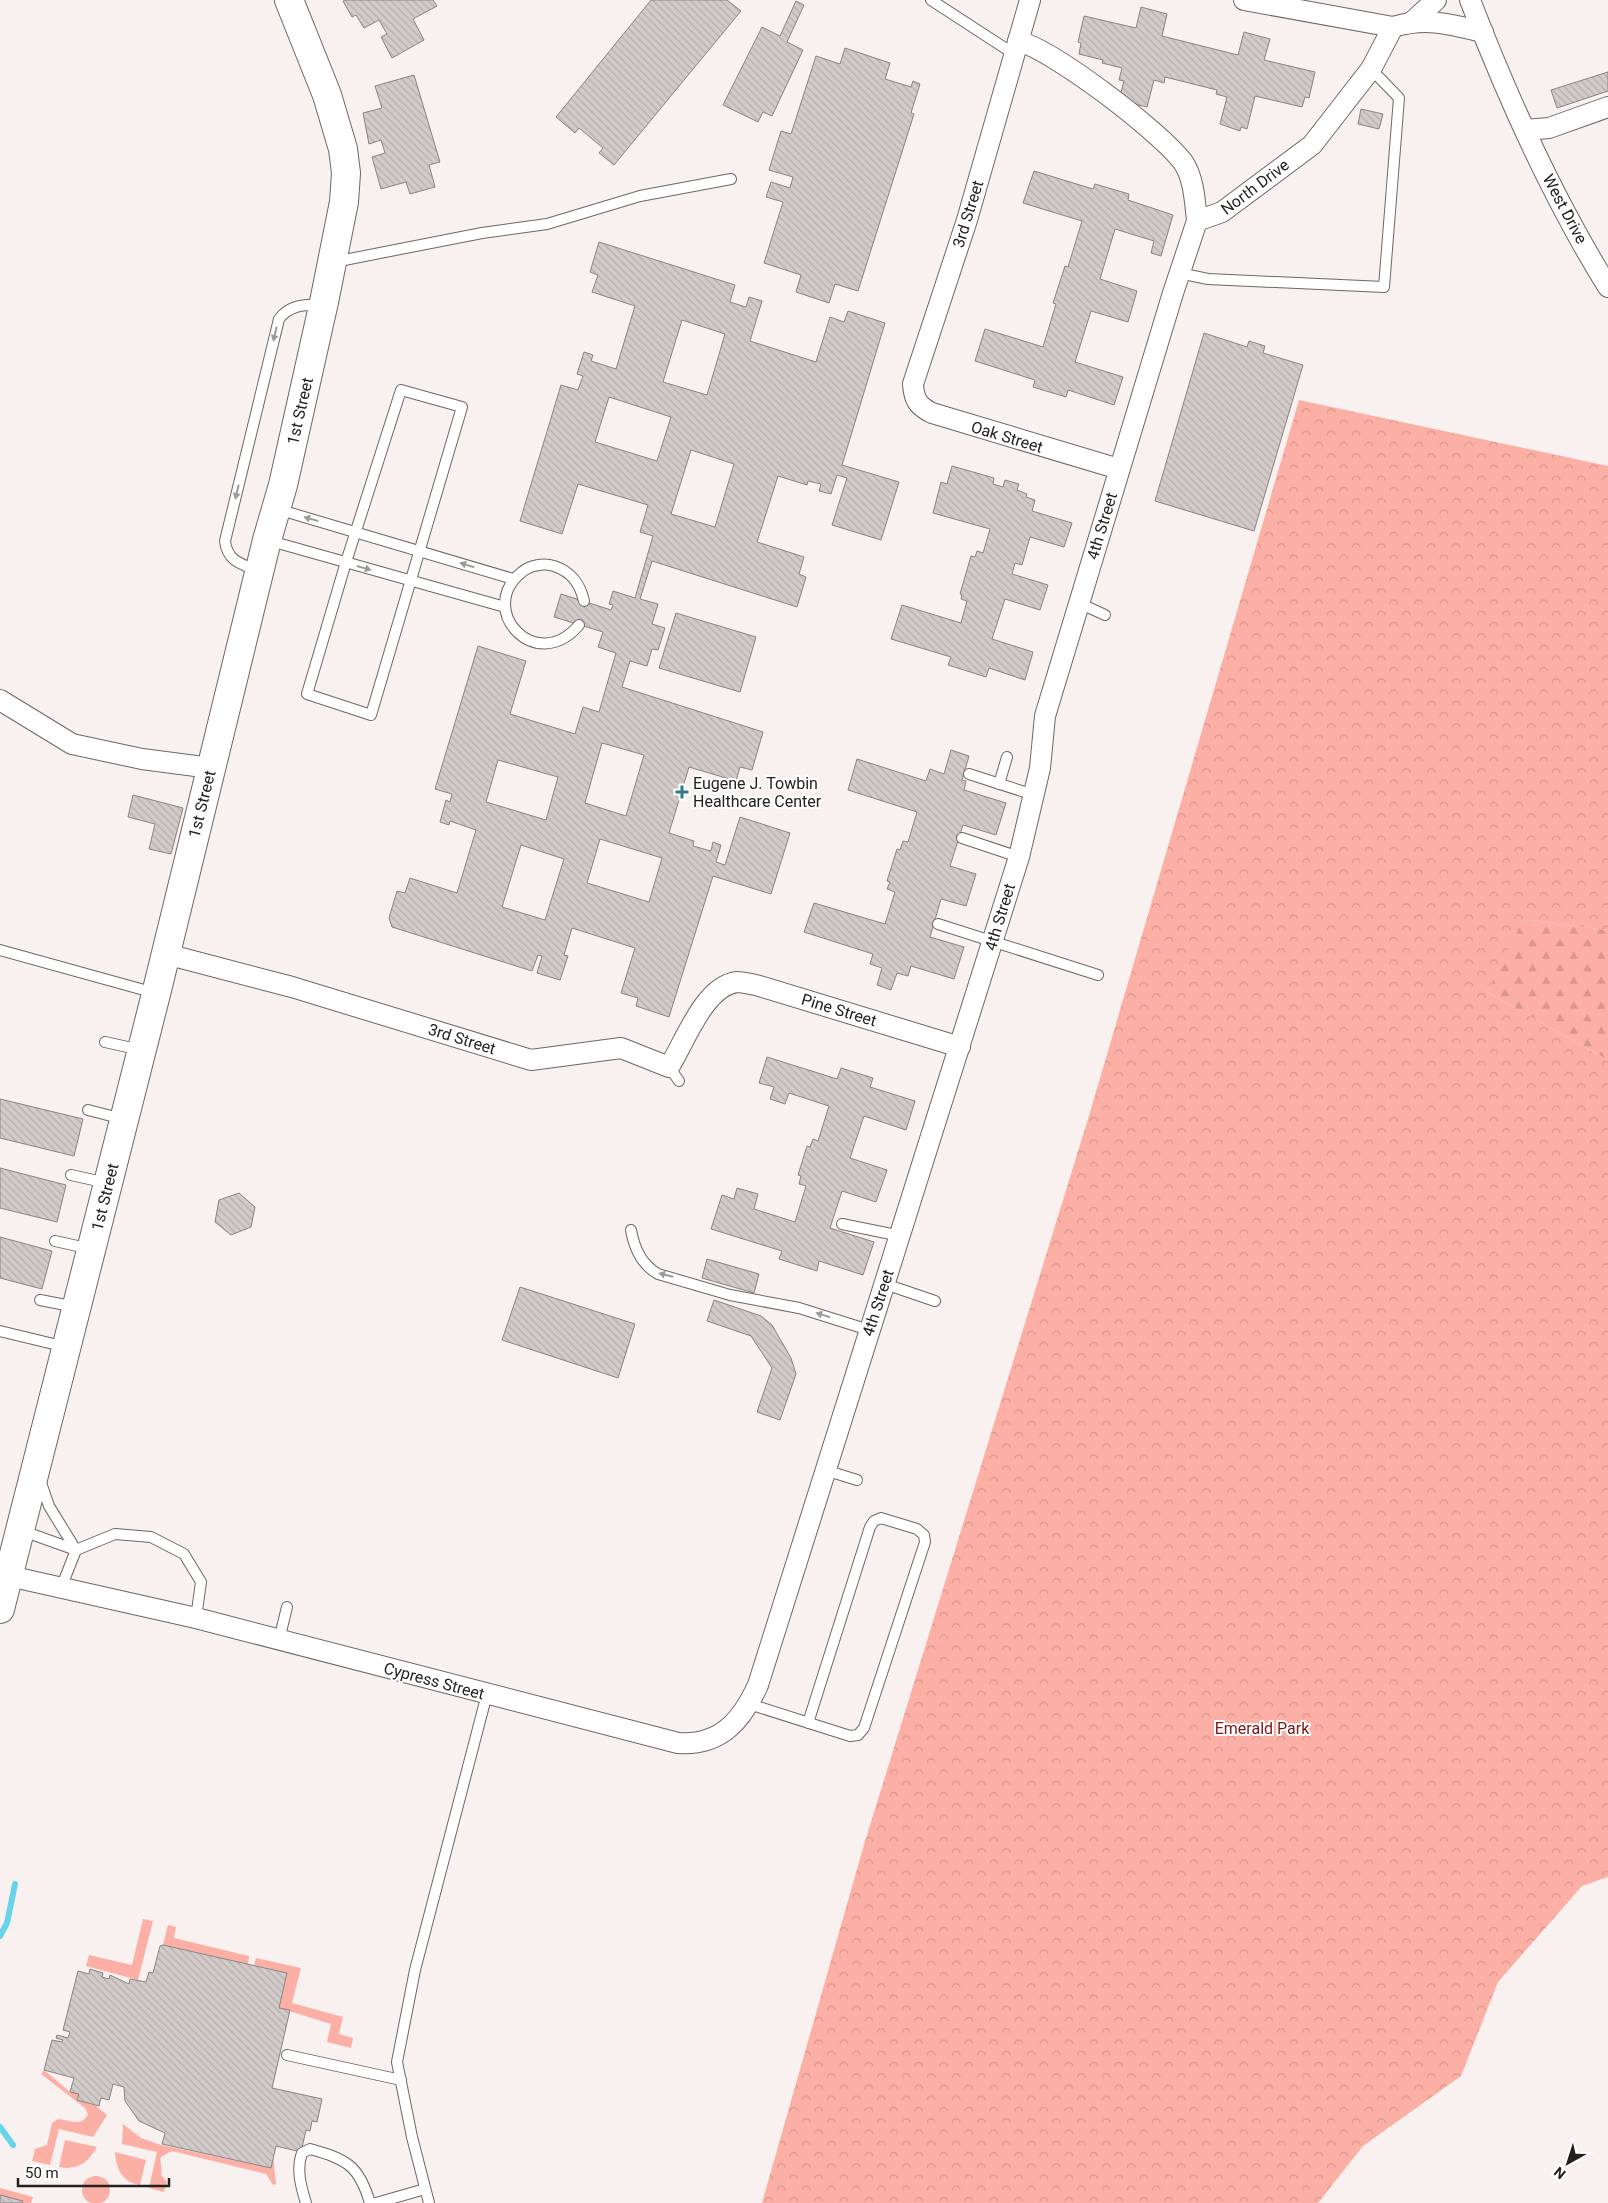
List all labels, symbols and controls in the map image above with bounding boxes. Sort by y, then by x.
street label: North Drive [1217,155,1293,219]
street label: West Drive [1539,171,1591,247]
street label: 3rd Street [949,178,987,250]
one-way arrow [271,327,279,342]
street label: 1st Street [283,375,317,447]
street label: Oak Street [969,417,1045,457]
one-way arrow [233,485,241,500]
street label: 4th Street [1083,490,1121,562]
one-way arrow [303,515,318,523]
one-way arrow [459,561,474,569]
one-way arrow [356,564,371,572]
street label: 1st Street [184,768,220,840]
place label: Eugene J. Towbin Healthcare Center [693,774,822,811]
marker: Eugene J. Towbin Healthcare Center [675,785,689,799]
street label: 4th Street [981,881,1019,953]
street label: Pine Street [799,990,879,1030]
street label: 3rd Street [426,1020,498,1058]
street label: 1st Street [87,1161,123,1233]
street label: 4th Street [858,1267,898,1339]
one-way arrow [658,1271,673,1279]
one-way arrow [815,1311,830,1318]
street label: Cypress Street [382,1658,486,1704]
park label: Emerald Park [1215,1719,1310,1738]
north arrow [1543,2138,1593,2188]
scale bar [18,2156,169,2188]
text: 50 m [25,2164,59,2182]
text: N [1551,2164,1569,2182]

